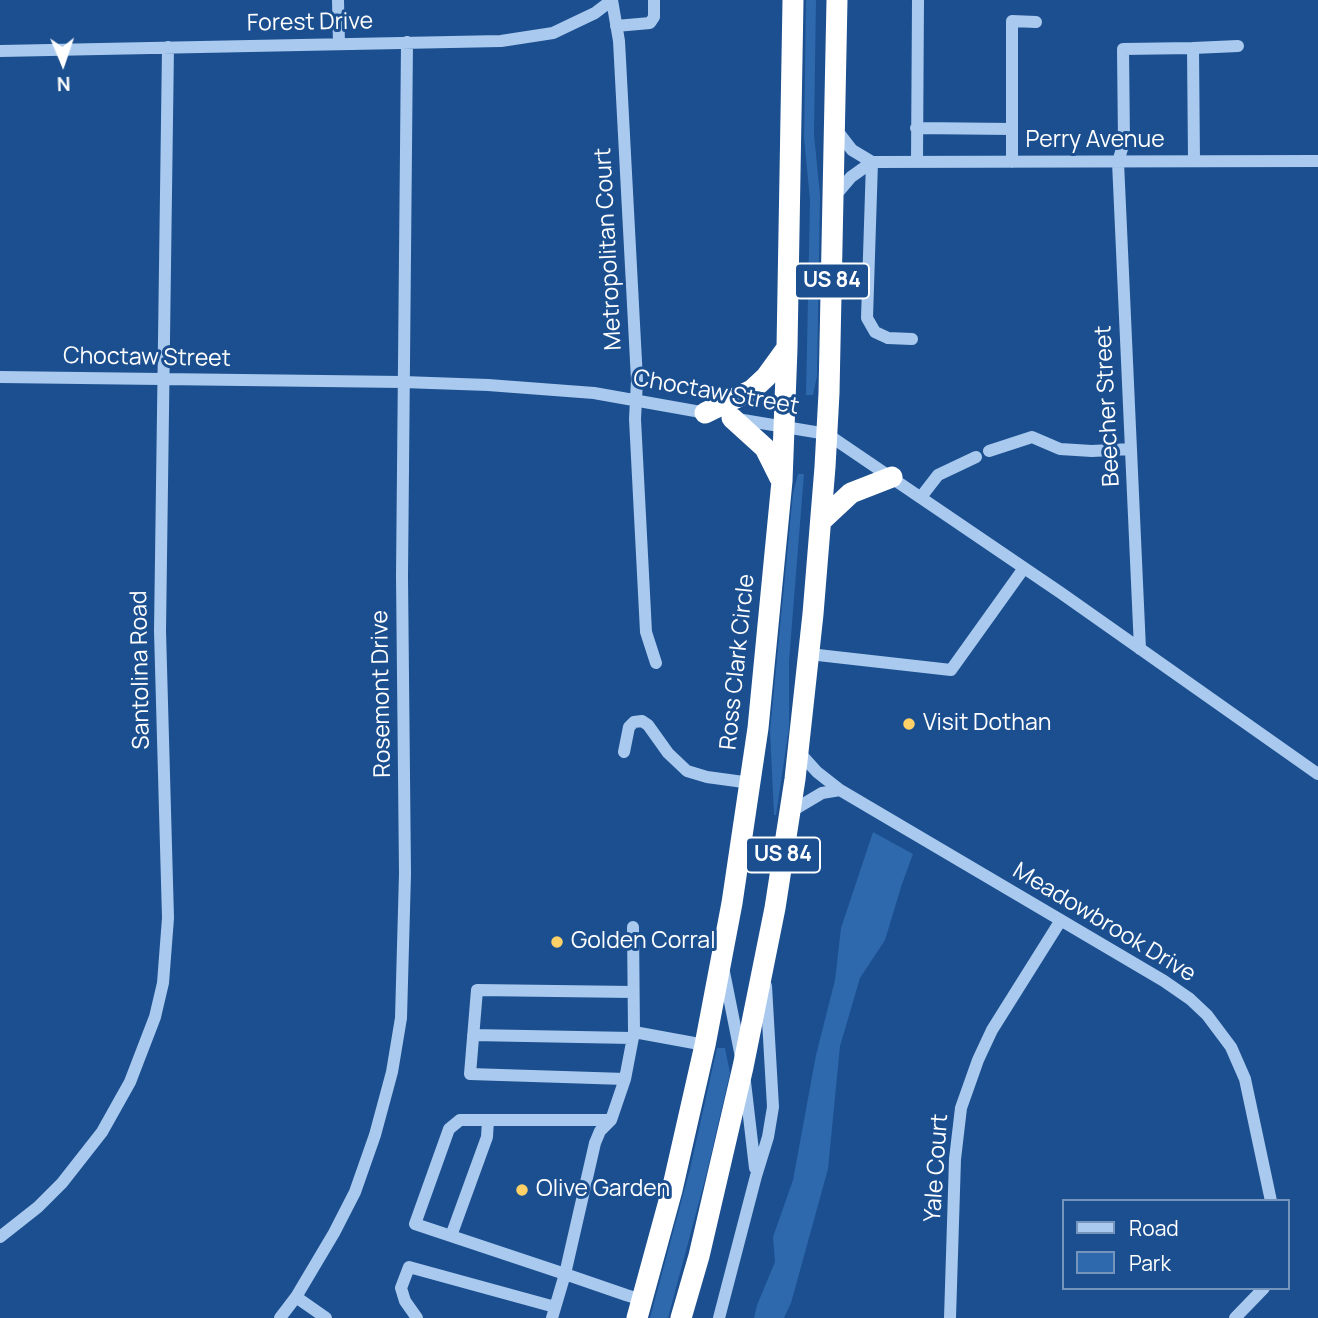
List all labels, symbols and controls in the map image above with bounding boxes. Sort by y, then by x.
street label: Forest Drive [247,8,373,38]
north arrow [28,28,98,98]
text: N [56,71,71,97]
street label: Perry Avenue [1025,127,1165,155]
street label: Metropolitan Court [590,147,628,351]
road number: US 84 [795,264,869,298]
street label: Beecher Street [1090,325,1126,487]
street label: Choctaw Street [63,343,231,373]
street label: Choctaw Street [631,365,801,421]
street label: Ross Clark Circle [715,573,761,751]
street label: Santolina Road [126,590,156,750]
street label: Rosemont Drive [367,610,397,778]
place label: Visit Dothan [923,710,1051,738]
marker: Visit Dothan [901,716,917,732]
road number: US 84 [746,838,820,872]
street label: Meadowbrook Drive [1008,858,1200,988]
place label: Golden Corral [571,928,716,956]
marker: Golden Corral [549,934,565,950]
street label: Yale Court [919,1113,955,1223]
place label: Olive Garden [536,1176,670,1204]
marker: Olive Garden [514,1182,530,1198]
legend [1062,1199,1290,1290]
text: Road [1129,1214,1179,1242]
text: Park [1129,1249,1171,1277]

